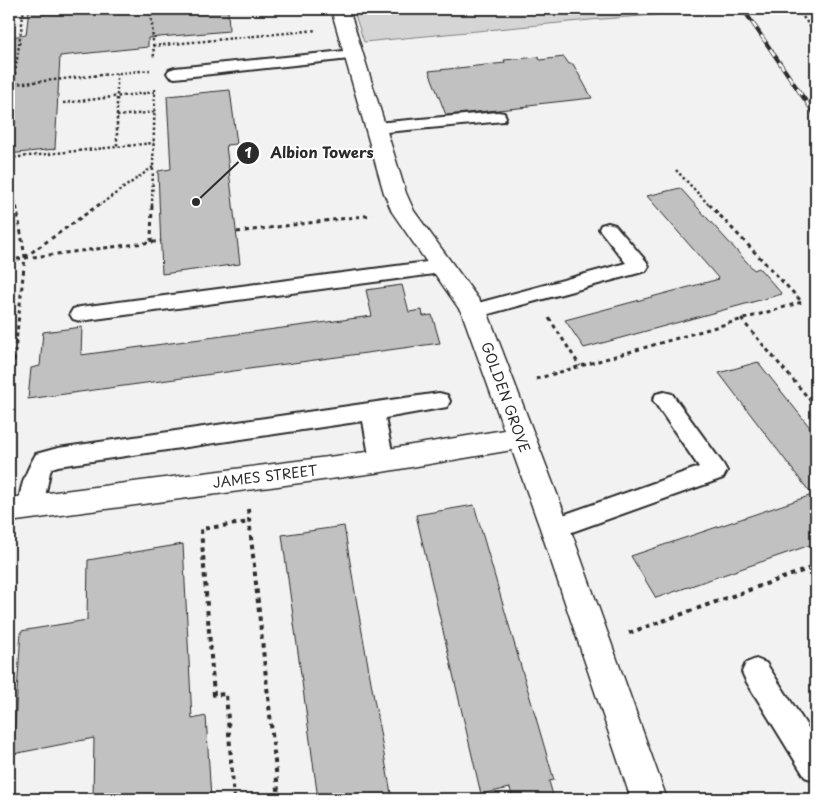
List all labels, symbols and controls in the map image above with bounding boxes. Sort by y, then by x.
callout: Albion Towers [236,138,384,168]
text: 1 [244,140,252,163]
text: Albion Towers [269,140,374,163]
street label: GOLDEN GROVE [476,339,536,456]
street label: JAMES STREET [211,459,319,493]

